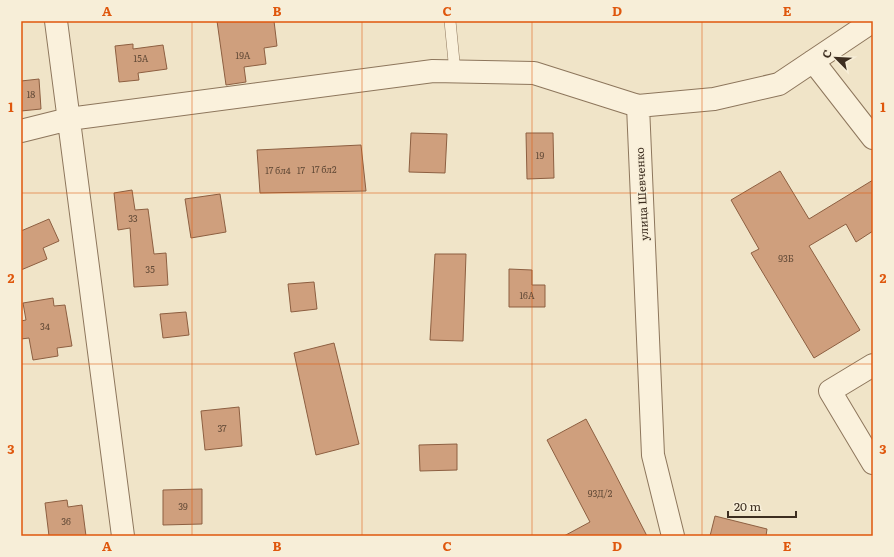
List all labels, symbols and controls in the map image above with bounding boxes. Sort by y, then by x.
text: A [102,1,112,20]
text: B [273,1,282,20]
text: C [442,1,452,20]
text: D [612,1,622,20]
text: E [783,1,792,20]
north arrow [816,38,856,78]
text: С [817,47,835,60]
house number: 19А [236,48,251,62]
house number: 15А [134,51,149,65]
house number: 18 [27,87,35,101]
text: 1 [8,97,14,116]
text: 1 [880,97,886,116]
street label: улица Шевченко [631,147,651,241]
house number: 19 [536,148,544,162]
house number: 17 бл2 [311,162,337,176]
house number: 17 бл4 [265,163,291,177]
house number: 17 [297,163,305,177]
house number: 33 [128,211,138,225]
house number: 93Б [778,251,794,265]
house number: 35 [145,262,155,276]
text: 2 [8,268,15,287]
text: 2 [880,268,887,287]
house number: 16А [519,288,535,302]
house number: 34 [40,319,50,333]
house number: 37 [217,421,227,435]
text: 3 [7,439,15,458]
text: 3 [879,439,887,458]
house number: 93Д/2 [588,486,613,500]
scale bar [728,493,796,519]
text: 20 m [734,497,761,515]
house number: 39 [178,499,188,513]
house number: 36 [61,514,71,528]
text: A [102,536,112,555]
text: B [273,536,282,555]
text: C [442,536,452,555]
text: D [612,536,622,555]
text: E [783,536,792,555]

